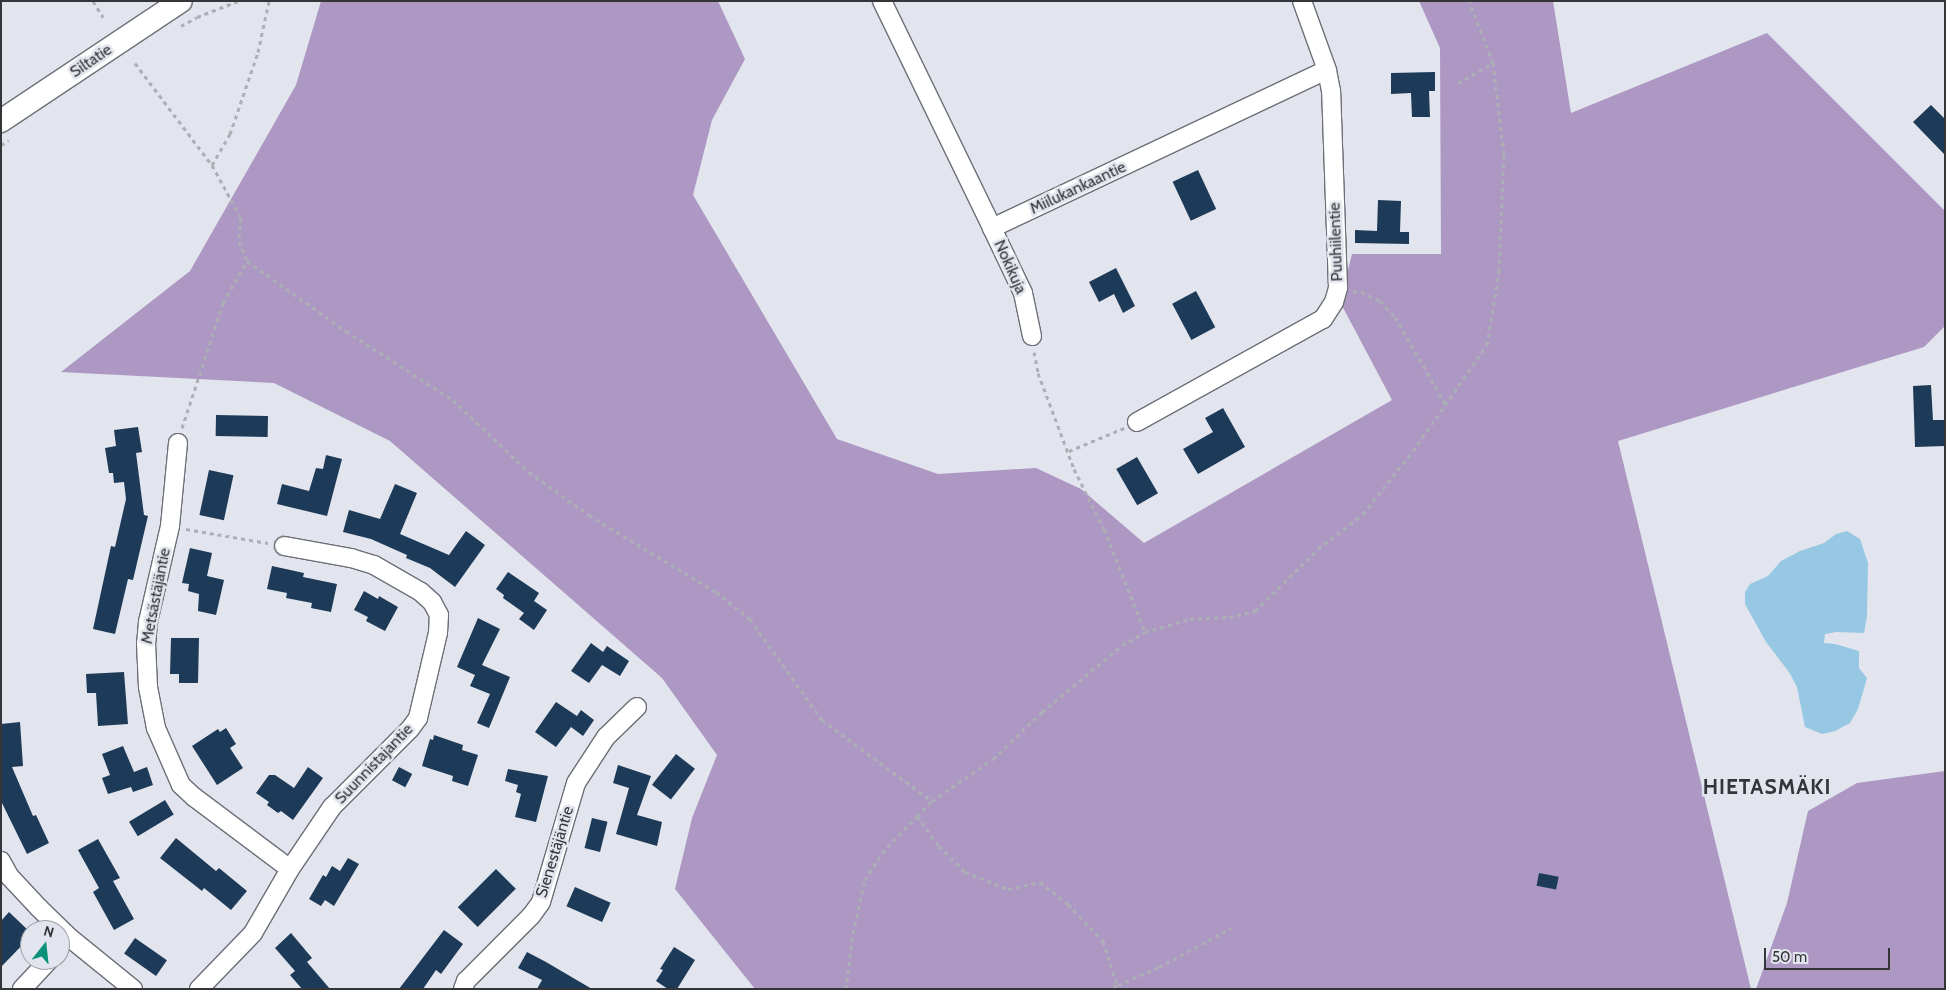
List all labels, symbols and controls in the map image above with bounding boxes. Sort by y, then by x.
street label: Siltatie [66,40,116,82]
street label: Miilukankaantie [1027,157,1129,219]
street label: Puuhiilentie [1325,202,1347,282]
street label: Nokikuja [990,237,1030,297]
street label: Metsästäjäntie [137,546,175,646]
street label: Suunnistajantie [331,720,417,808]
district label: HIETASMÄKI [1701,774,1833,800]
street label: Sienestäjäntie [532,804,578,900]
north arrow [20,920,70,970]
text: N [42,922,56,942]
scale bar [1766,938,1892,970]
text: 50 m [1772,948,1807,966]

